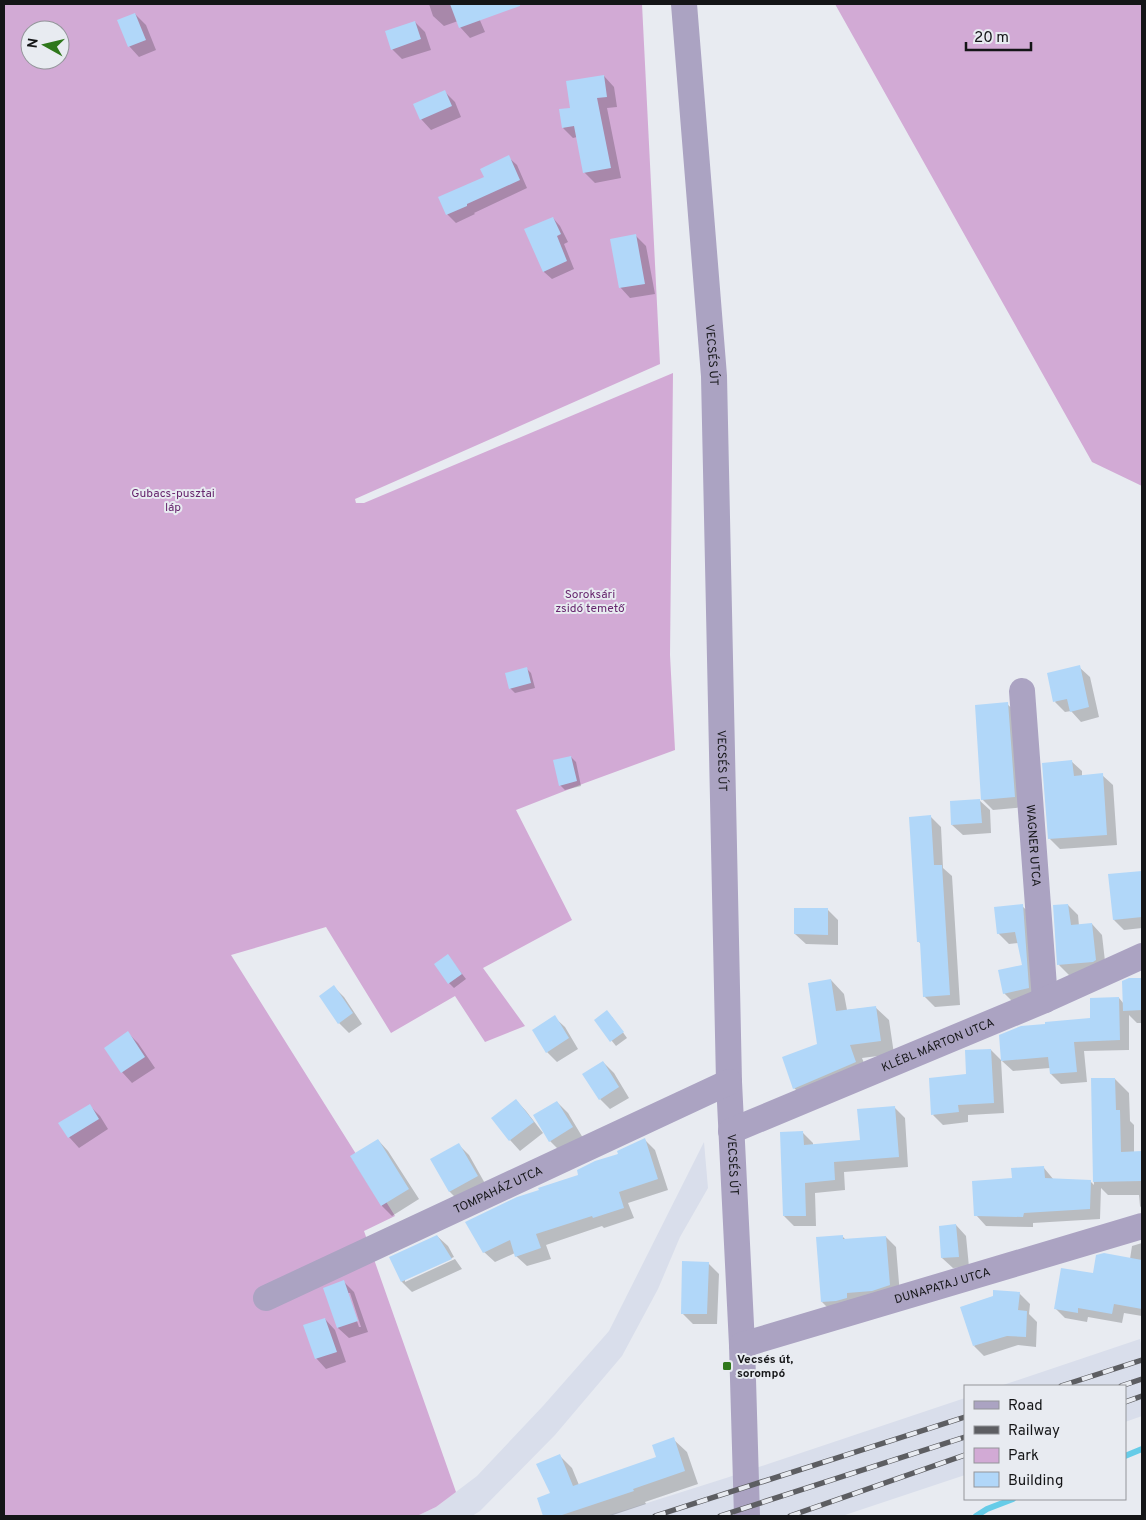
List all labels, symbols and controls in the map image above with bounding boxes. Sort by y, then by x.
north arrow [20,20,70,70]
scale bar [966,20,1031,52]
text: 20 m [974,29,1009,48]
text: N [24,37,43,50]
street label: VECSÉS ÚT [701,324,721,386]
park label: Gubacs-pusztai láp [131,486,215,516]
park label: Soroksári zsidó temető [555,587,626,617]
street label: VECSÉS ÚT [713,730,730,792]
street label: WAGNER UTCA [1021,804,1044,887]
street label: KLÉBL MÁRTON UTCA [879,1015,997,1076]
street label: VECSÉS ÚT [723,1133,742,1196]
street label: TOMPAHÁZ UTCA [451,1163,546,1218]
street label: DUNAPATAJ UTCA [893,1265,993,1308]
place label: Vecsés út, sorompó [737,1352,793,1382]
marker: Vecsés út, sorompó [721,1360,733,1372]
legend [964,1385,1126,1500]
text: Road [1008,1397,1043,1416]
text: Railway [1008,1422,1060,1441]
text: Park [1008,1447,1039,1466]
text: Building [1008,1472,1063,1491]

